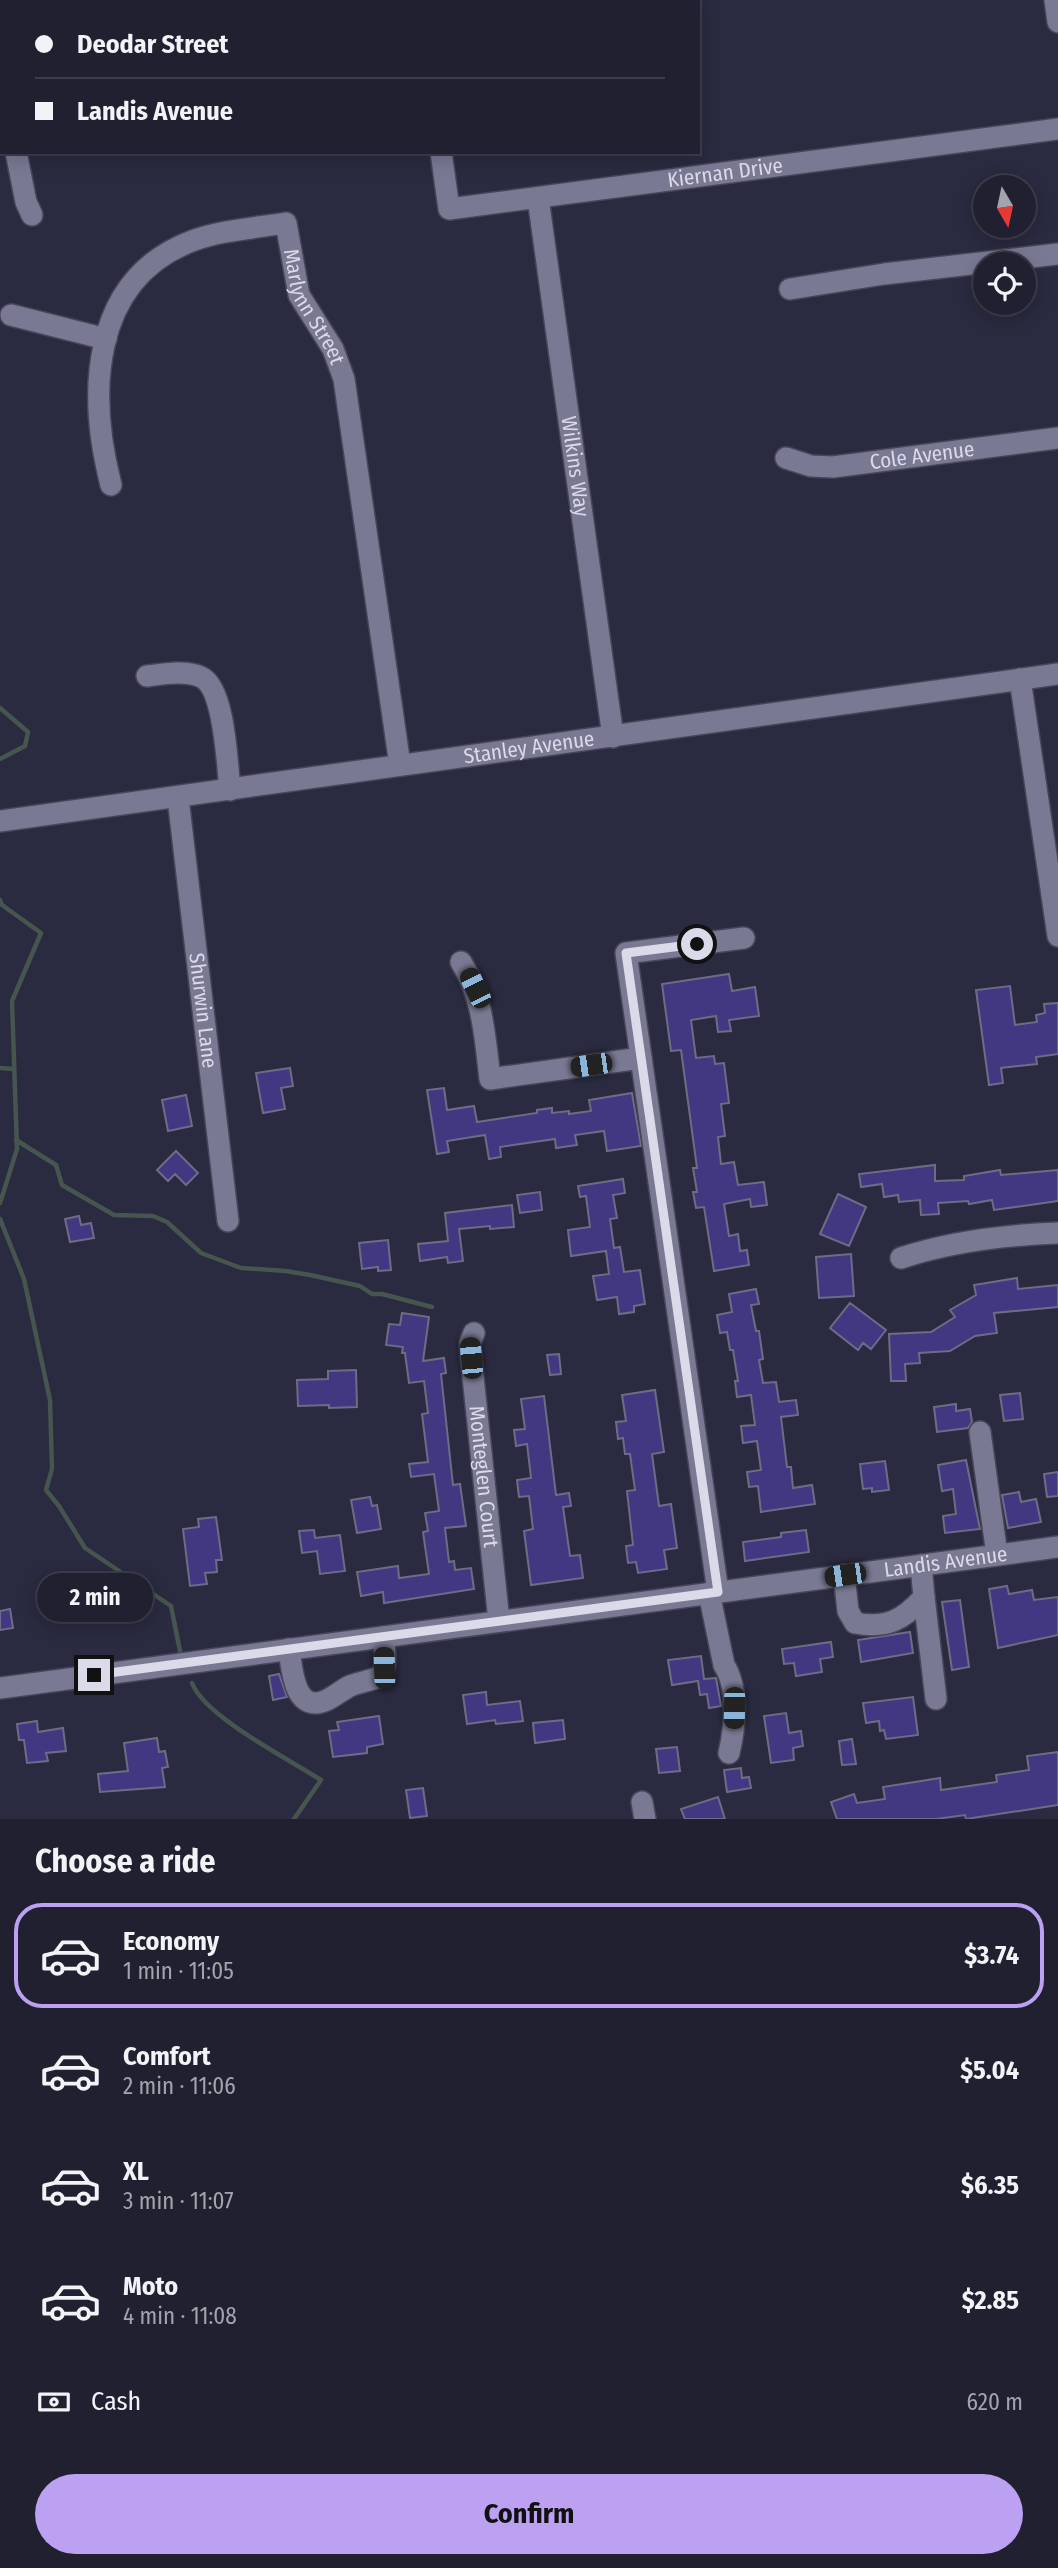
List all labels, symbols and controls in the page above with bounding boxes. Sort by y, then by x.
text: Deodar Street [77,29,229,60]
text: Landis Avenue [77,96,233,127]
street label: Kiernan Drive [666,152,784,193]
north arrow [973,175,1036,238]
map controls [973,175,1036,315]
street label: Marlynn Street [278,247,351,368]
button: locate [973,252,1036,315]
street label: Wilkins Way [556,415,595,519]
street label: Cole Avenue [868,436,976,475]
street label: Stanley Avenue [462,726,596,769]
route start [681,928,713,960]
street label: Shurwin Lane [183,951,223,1070]
car [457,965,494,1011]
car [569,1052,614,1078]
car [459,1336,484,1380]
street label: Monteglen Court [463,1404,504,1549]
street label: Landis Avenue [882,1541,1009,1583]
car [823,1562,868,1588]
callout: 2 min [36,1574,152,1622]
text: 2 min [70,1583,121,1611]
car [373,1647,396,1689]
route end [78,1659,110,1691]
car [724,1687,745,1729]
text: Choose a ride [35,1842,216,1880]
icon: car [39,1924,102,1987]
text: Economy [123,1926,219,1957]
text: $3.74 [964,1940,1019,1971]
text: 1 min · 11:05 [123,1957,234,1985]
icon: car [39,2039,102,2102]
text: Comfort [123,2041,211,2072]
text: $5.04 [960,2055,1019,2086]
text: 2 min · 11:06 [123,2072,236,2100]
icon: car [39,2154,102,2217]
text: XL [123,2156,149,2187]
text: $6.35 [961,2170,1019,2201]
text: 3 min · 11:07 [123,2187,233,2215]
icon: car [39,2269,102,2332]
text: Moto [123,2271,178,2302]
text: $2.85 [962,2285,1019,2316]
text: 4 min · 11:08 [123,2302,237,2330]
icon: cash [35,2383,73,2421]
text: Cash [91,2386,141,2417]
text: 620 m [967,2388,1023,2416]
button: Confirm [35,2474,1023,2554]

